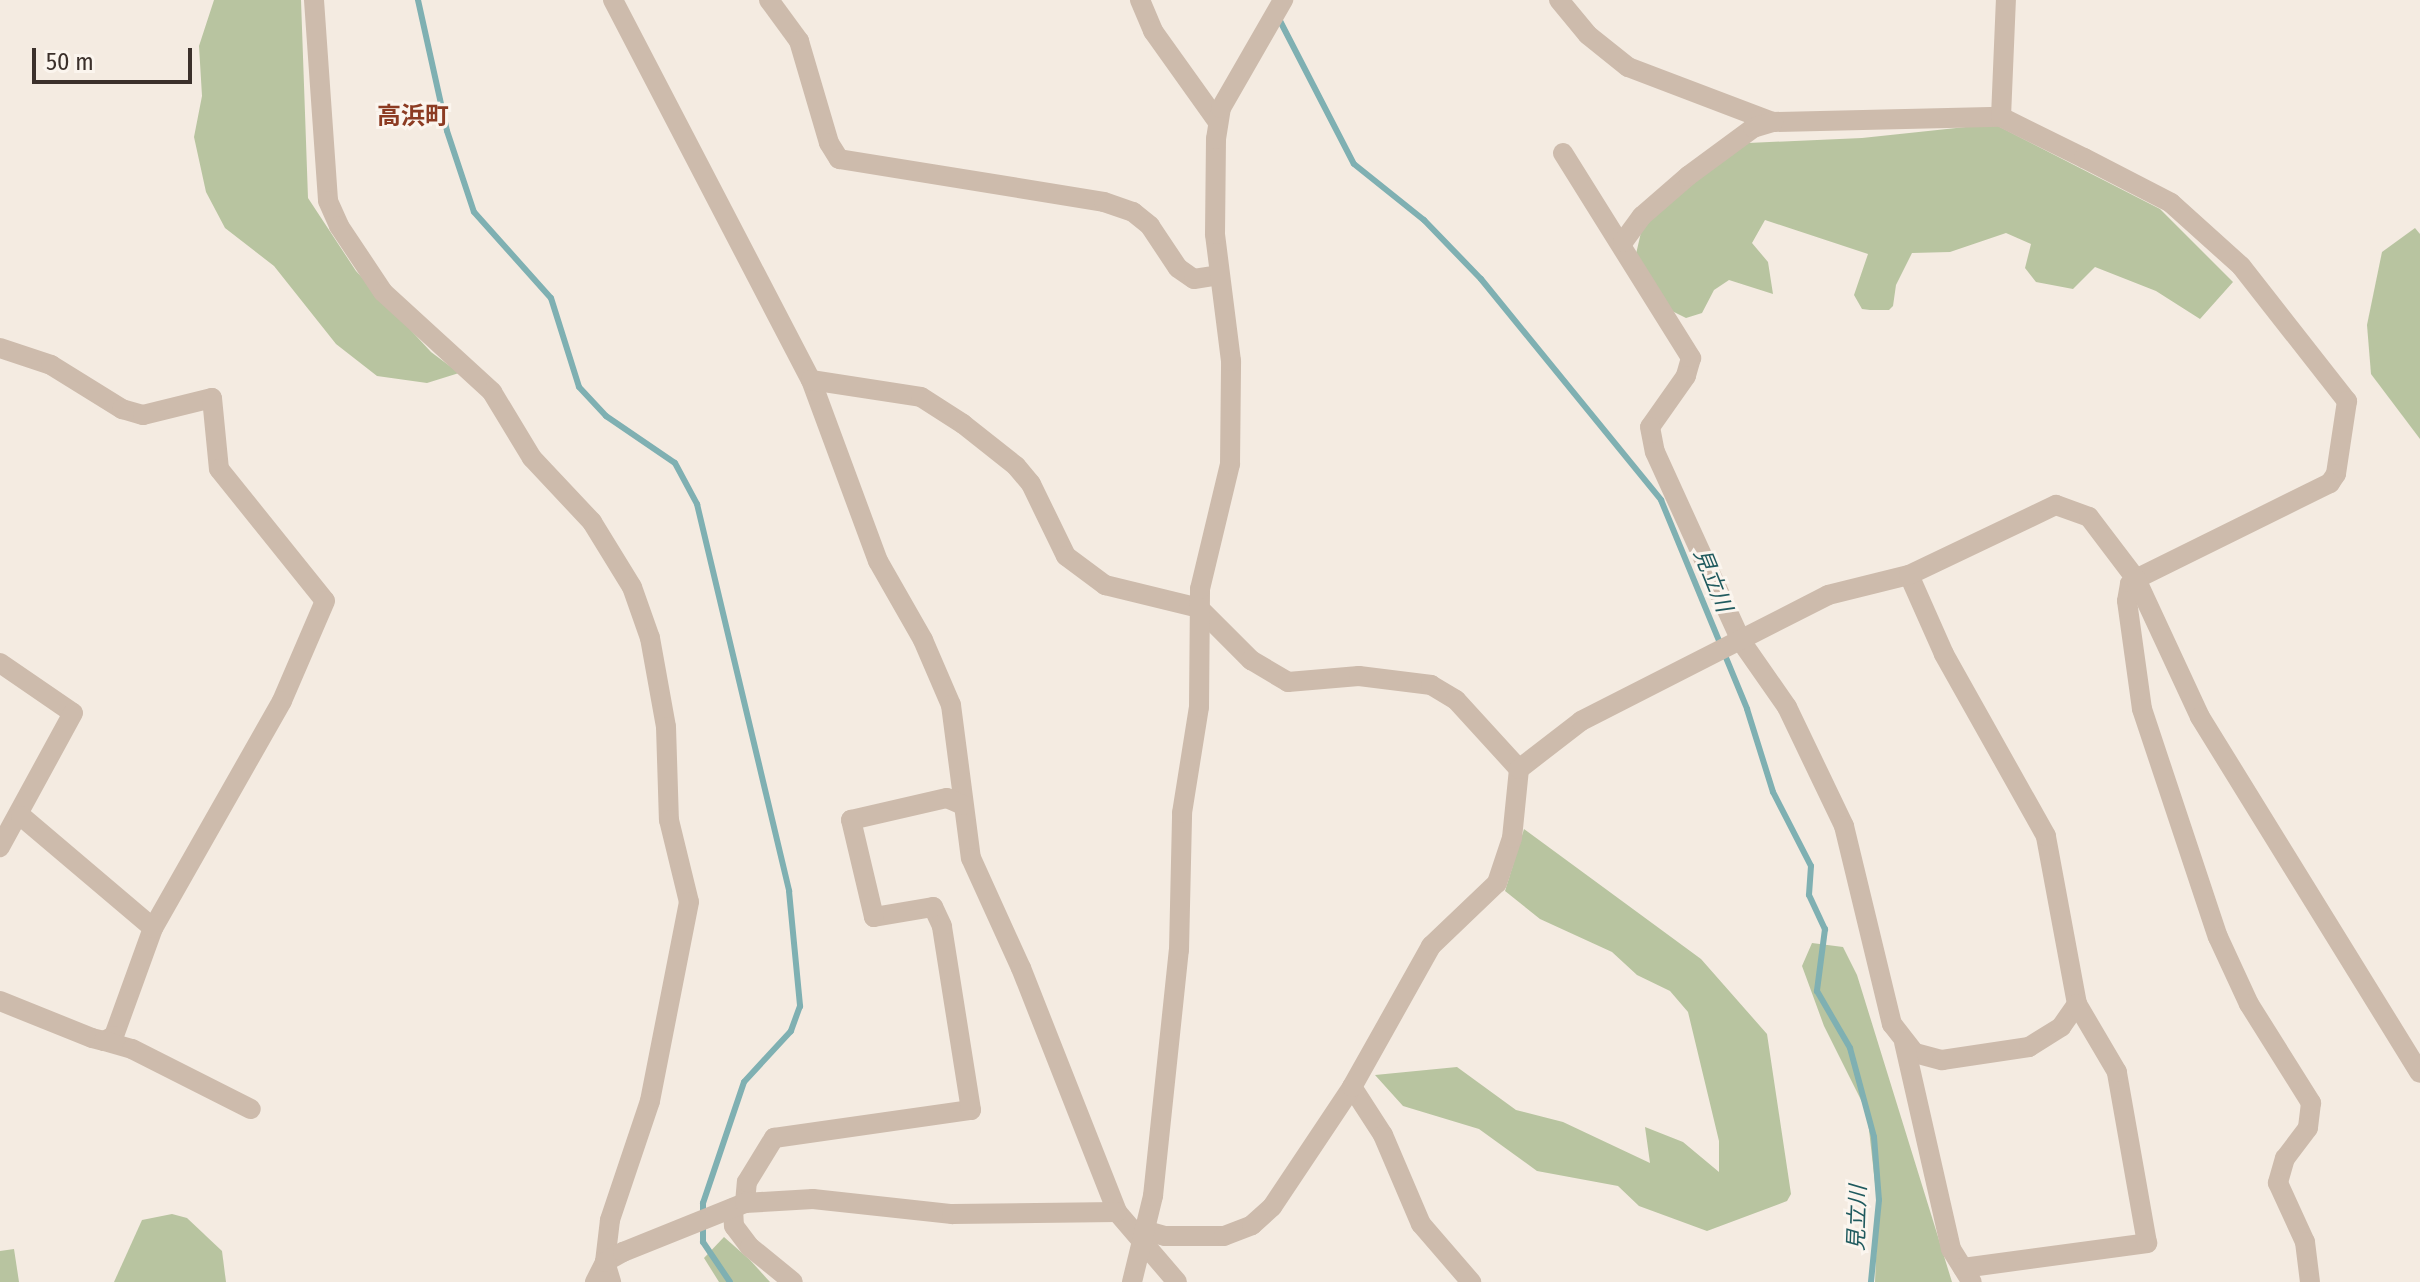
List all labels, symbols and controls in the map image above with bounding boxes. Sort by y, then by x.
scale bar [36,32,196,82]
text: 50 m [46,48,94,76]
district label: 高浜町 [377,103,449,131]
water label: 見立川 [1688,544,1738,616]
water label: 見立川 [1843,1185,1871,1251]

